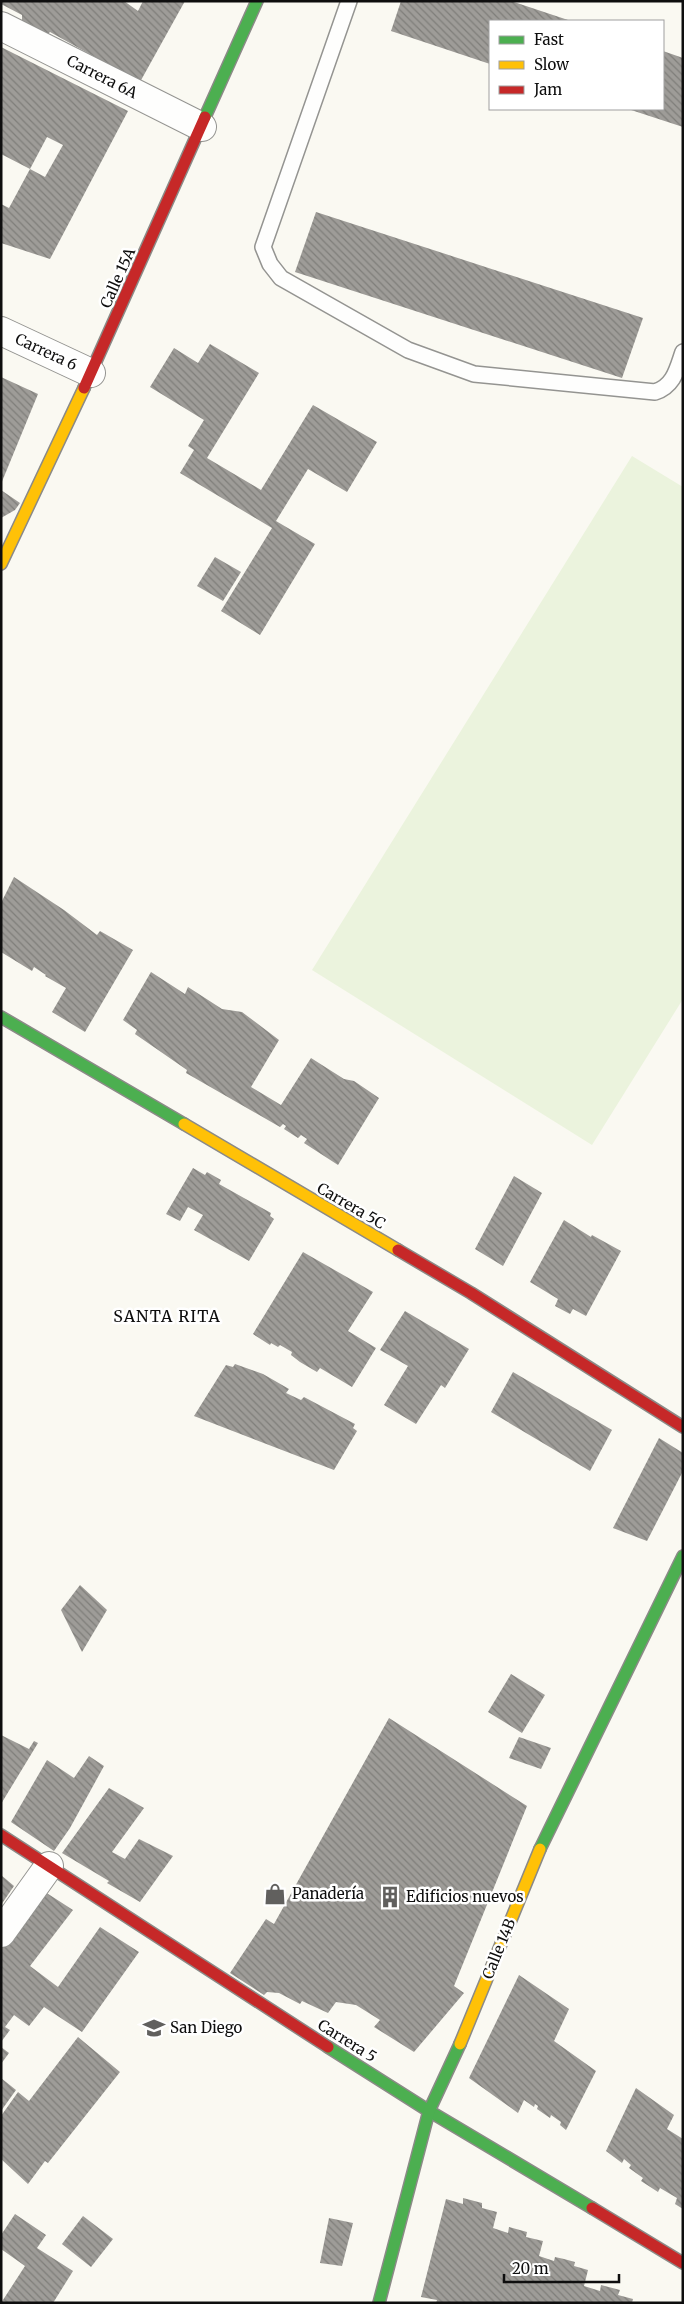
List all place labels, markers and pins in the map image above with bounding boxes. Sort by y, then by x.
shop icon: Panadería [262,1881,288,1907]
place label: Panadería [292,1884,364,1903]
building icon: Edificios nuevos [377,1884,403,1910]
place label: Edificios nuevos [406,1887,524,1906]
school or university icon: San Diego [141,2015,167,2041]
place label: San Diego [170,2018,243,2037]

